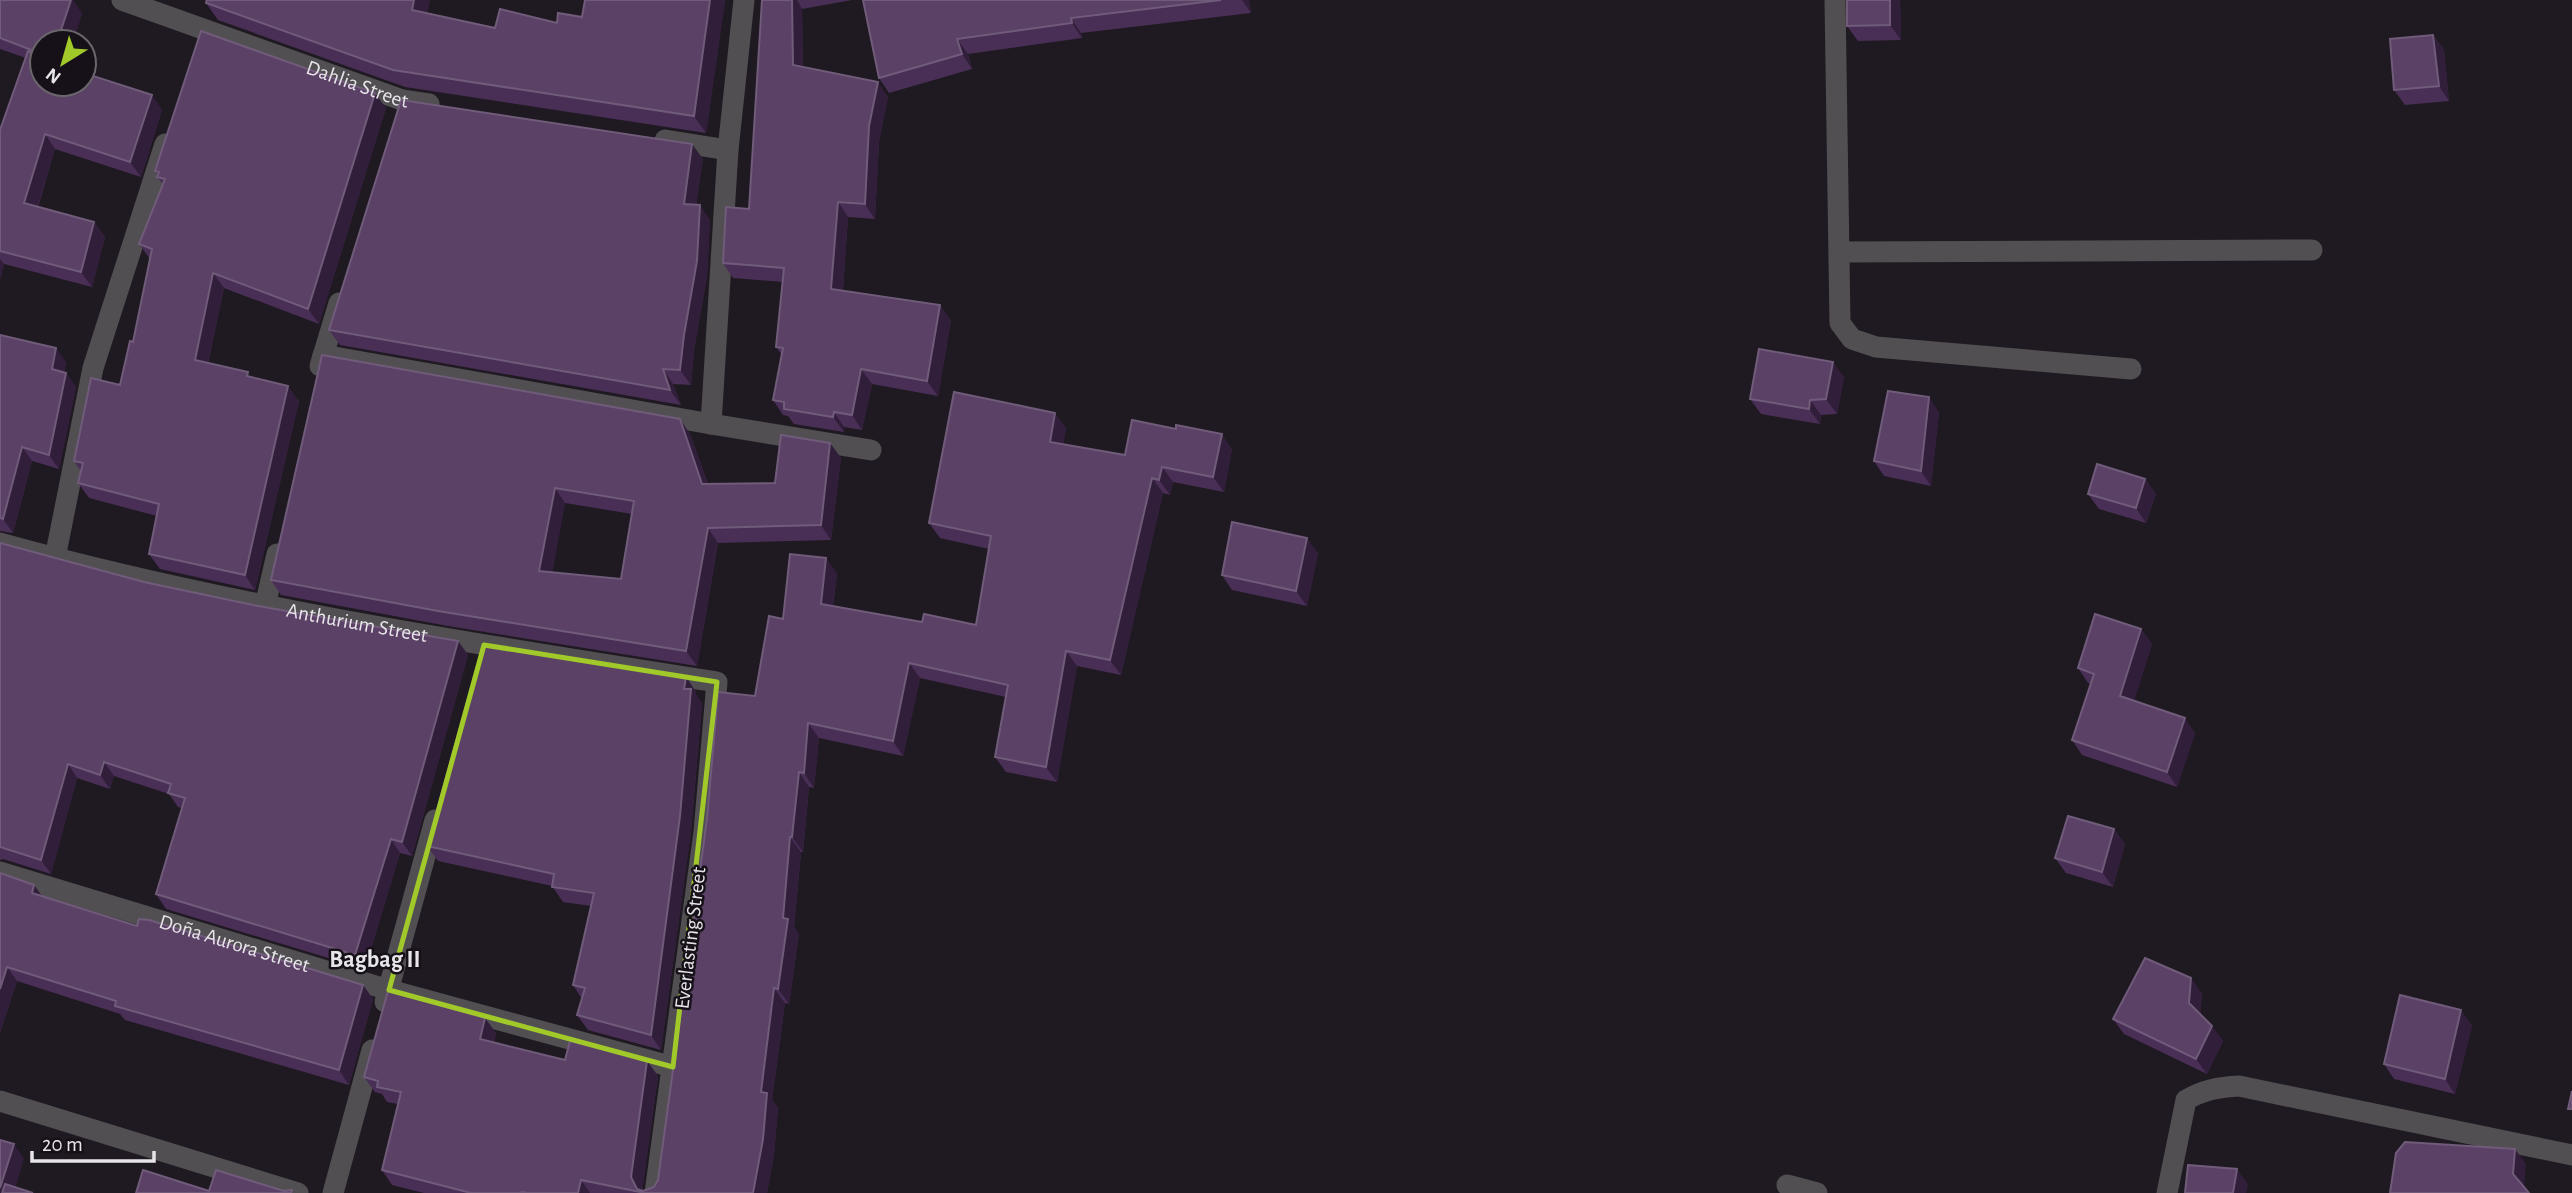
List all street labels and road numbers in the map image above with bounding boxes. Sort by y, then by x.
street label: Dahlia Street [303,57,410,112]
street label: Anthurium Street [285,600,429,646]
street label: Everlasting Street [671,866,710,1010]
street label: Doña Aurora Street [157,911,312,976]

